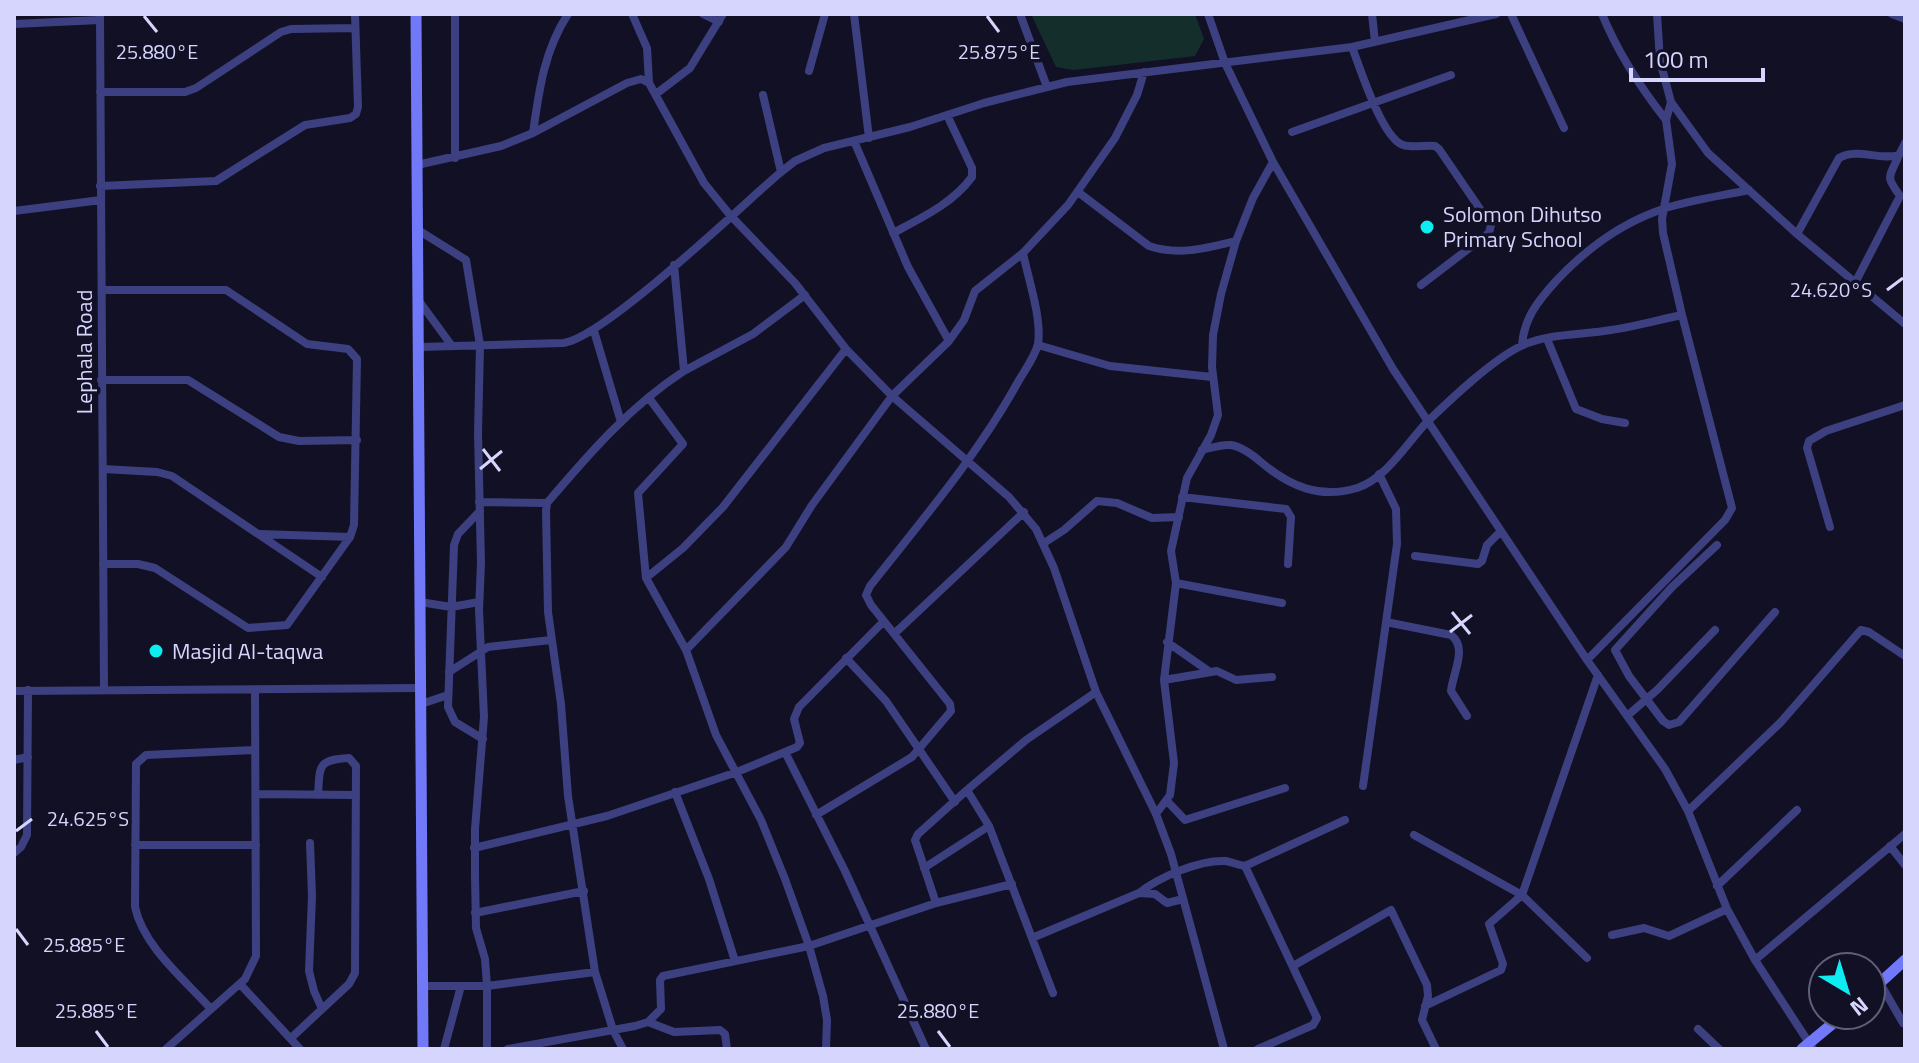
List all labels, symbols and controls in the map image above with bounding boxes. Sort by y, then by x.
scale bar [1631,32,1763,82]
text: 25.880°E [116,36,198,67]
text: 25.875°E [958,36,1040,67]
text: 100 m [1643,41,1709,77]
place label: Solomon Dihutso Primary School [1443,197,1602,256]
marker: Solomon Dihutso Primary School [1418,218,1436,236]
text: 24.620°S [1790,274,1872,305]
street label: Lephala Road [67,290,101,414]
place label: Masjid Al-taqwa [172,634,323,668]
marker: Masjid Al-taqwa [147,642,165,660]
text: 24.625°S [47,803,129,834]
text: 25.885°E [43,929,125,960]
north arrow [1807,951,1887,1031]
text: N [1843,989,1876,1025]
text: 25.885°E [55,995,137,1026]
text: 25.880°E [897,995,979,1026]

